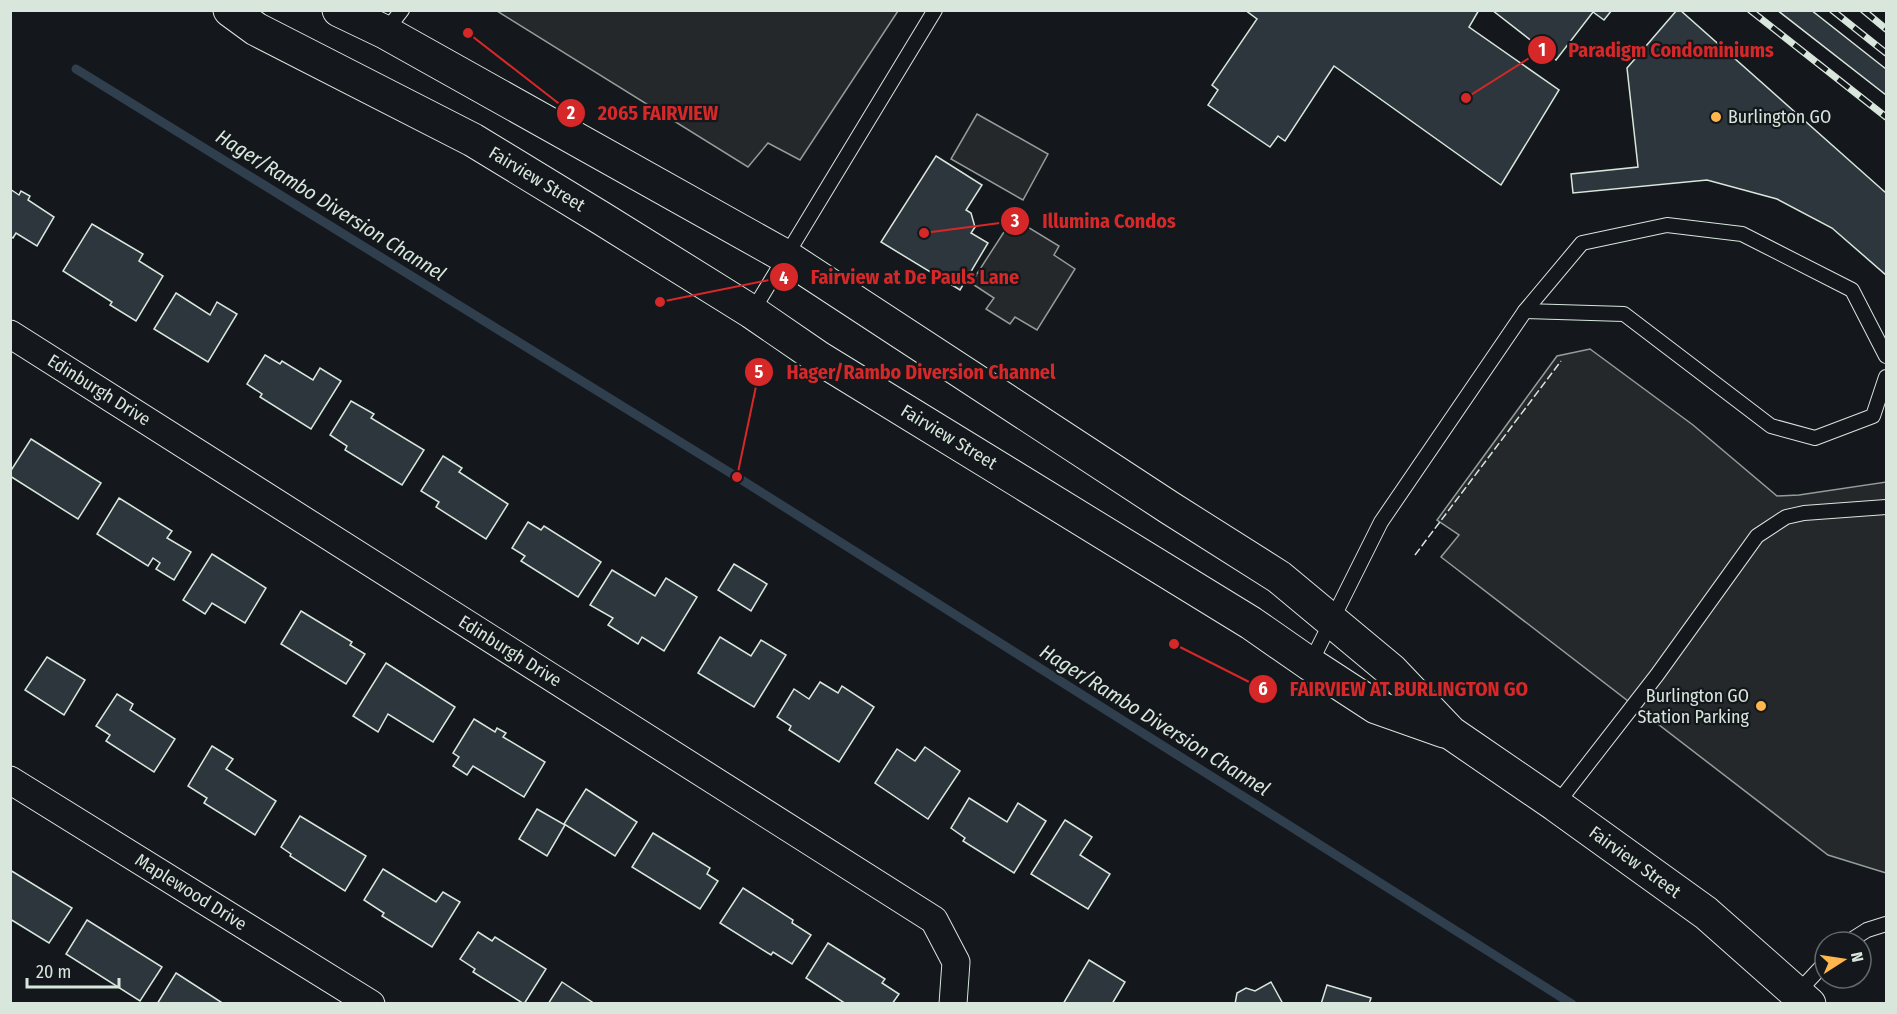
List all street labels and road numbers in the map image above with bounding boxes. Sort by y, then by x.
street label: Fairview Street [485,142,589,216]
street label: Edinburgh Drive [44,350,155,430]
street label: Fairview Street [897,400,1001,474]
street label: Edinburgh Drive [455,611,566,691]
street label: Fairview Street [1585,821,1685,903]
street label: Maplewood Drive [131,849,251,935]

